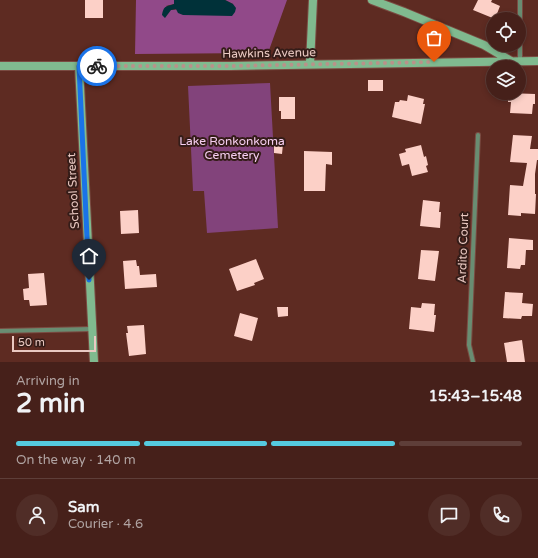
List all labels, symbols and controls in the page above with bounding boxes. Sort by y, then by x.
map controls [486,12,526,100]
button: locate [486,12,526,52]
pin [417,21,451,62]
icon: bag [423,27,445,49]
street label: Hawkins Avenue [222,45,316,61]
courier [77,46,117,86]
icon: bike [86,55,108,77]
button: layers [486,60,526,100]
park label: Lake Ronkonkoma Cemetery [179,134,285,162]
street label: School Street [64,152,82,229]
street label: Ardito Court [455,212,471,284]
pin [72,239,106,280]
icon: home [78,245,100,267]
scale bar [12,334,96,353]
text: 50 m [18,336,45,349]
text: Arriving in [16,373,80,389]
text: 15:43–15:48 [429,387,522,405]
text: 2 min [16,388,85,419]
text: On the way · 140 m [16,452,136,468]
button: person [16,494,58,536]
button: chat [428,494,470,536]
button: phone [480,494,522,536]
text: Sam [68,498,99,516]
text: Courier · 4.6 [68,516,143,532]

